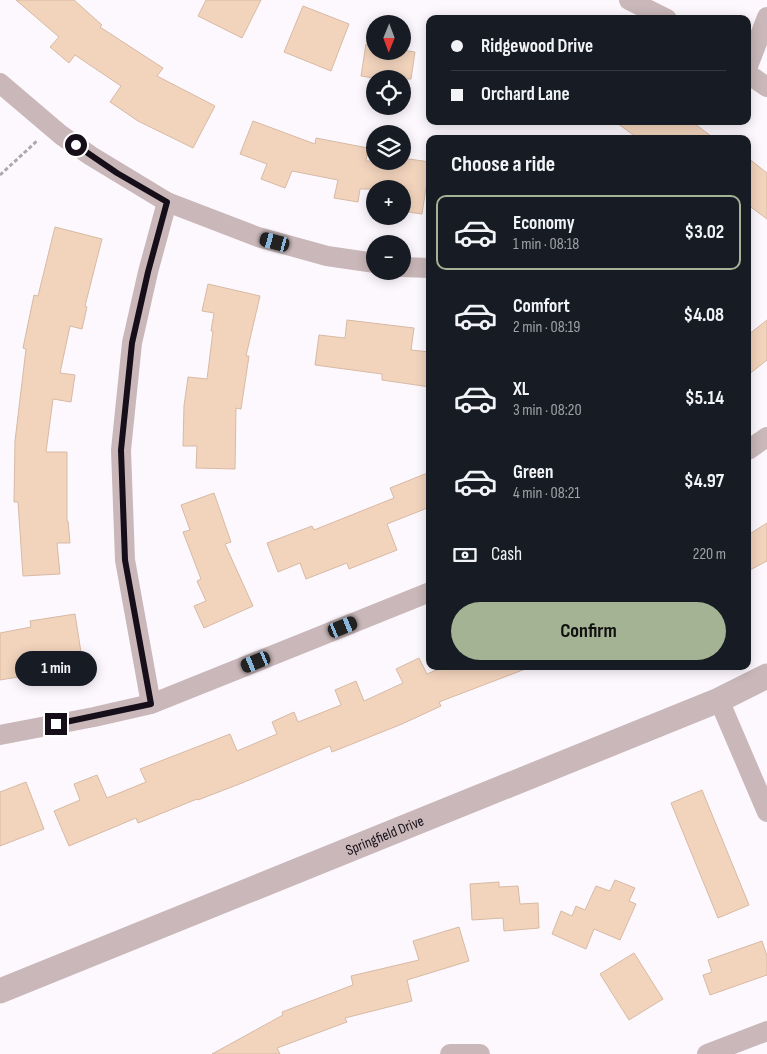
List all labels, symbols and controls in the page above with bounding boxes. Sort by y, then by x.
north arrow [366,15,411,60]
map controls [366,15,411,280]
text: Ridgewood Drive [481,35,593,58]
button: locate [366,70,411,115]
text: Orchard Lane [481,83,570,106]
button: layers [366,125,411,170]
route start [65,134,87,156]
text: Choose a ride [451,151,555,178]
button: + [366,180,411,225]
icon: car [453,210,498,255]
text: Economy [513,212,575,235]
text: $3.02 [685,221,724,244]
car [258,231,291,253]
button: − [366,235,411,280]
text: 1 min · 08:18 [513,235,579,254]
icon: car [453,293,498,338]
text: Comfort [513,295,570,318]
text: $4.08 [684,304,724,327]
text: 2 min · 08:19 [513,318,580,337]
icon: car [453,376,498,421]
text: XL [513,378,529,401]
text: $5.14 [685,387,724,410]
text: 3 min · 08:20 [513,401,582,420]
icon: car [453,459,498,504]
text: Green [513,461,553,484]
text: $4.97 [684,470,724,493]
text: 4 min · 08:21 [513,484,580,503]
icon: cash [451,541,479,569]
text: Cash [491,543,522,566]
text: 220 m [693,545,726,564]
button: Confirm [451,602,726,660]
car [326,614,359,640]
car [239,649,272,675]
callout: 1 min [15,652,97,686]
text: 1 min [41,659,71,678]
route end [45,713,67,735]
street label: Springfield Drive [343,811,427,860]

